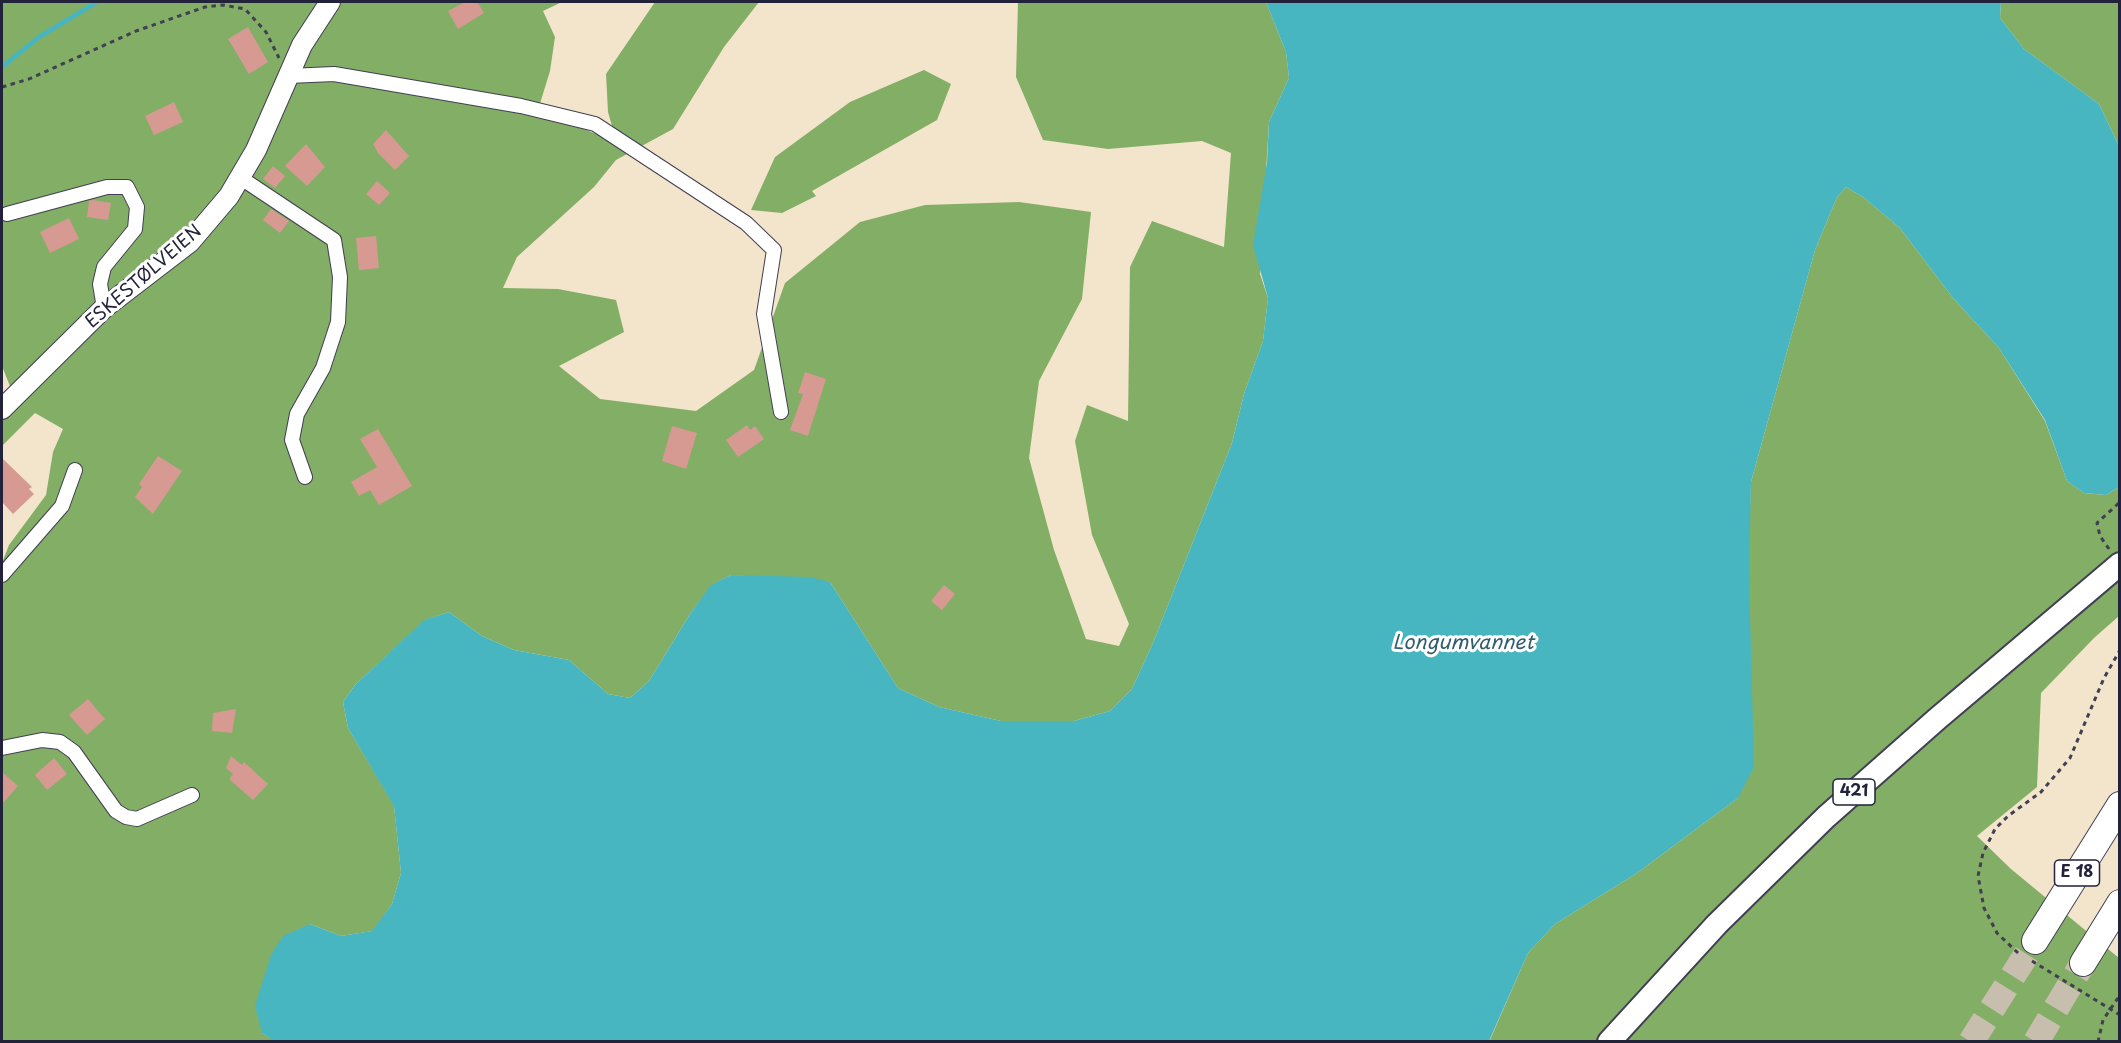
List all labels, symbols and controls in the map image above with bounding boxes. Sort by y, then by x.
street label: ESKESTØLVEIEN [82,221,206,333]
water label: Longumvannet [1392,631,1534,655]
road number: 421 [1833,779,1875,805]
road number: E 18 [2054,860,2100,886]

